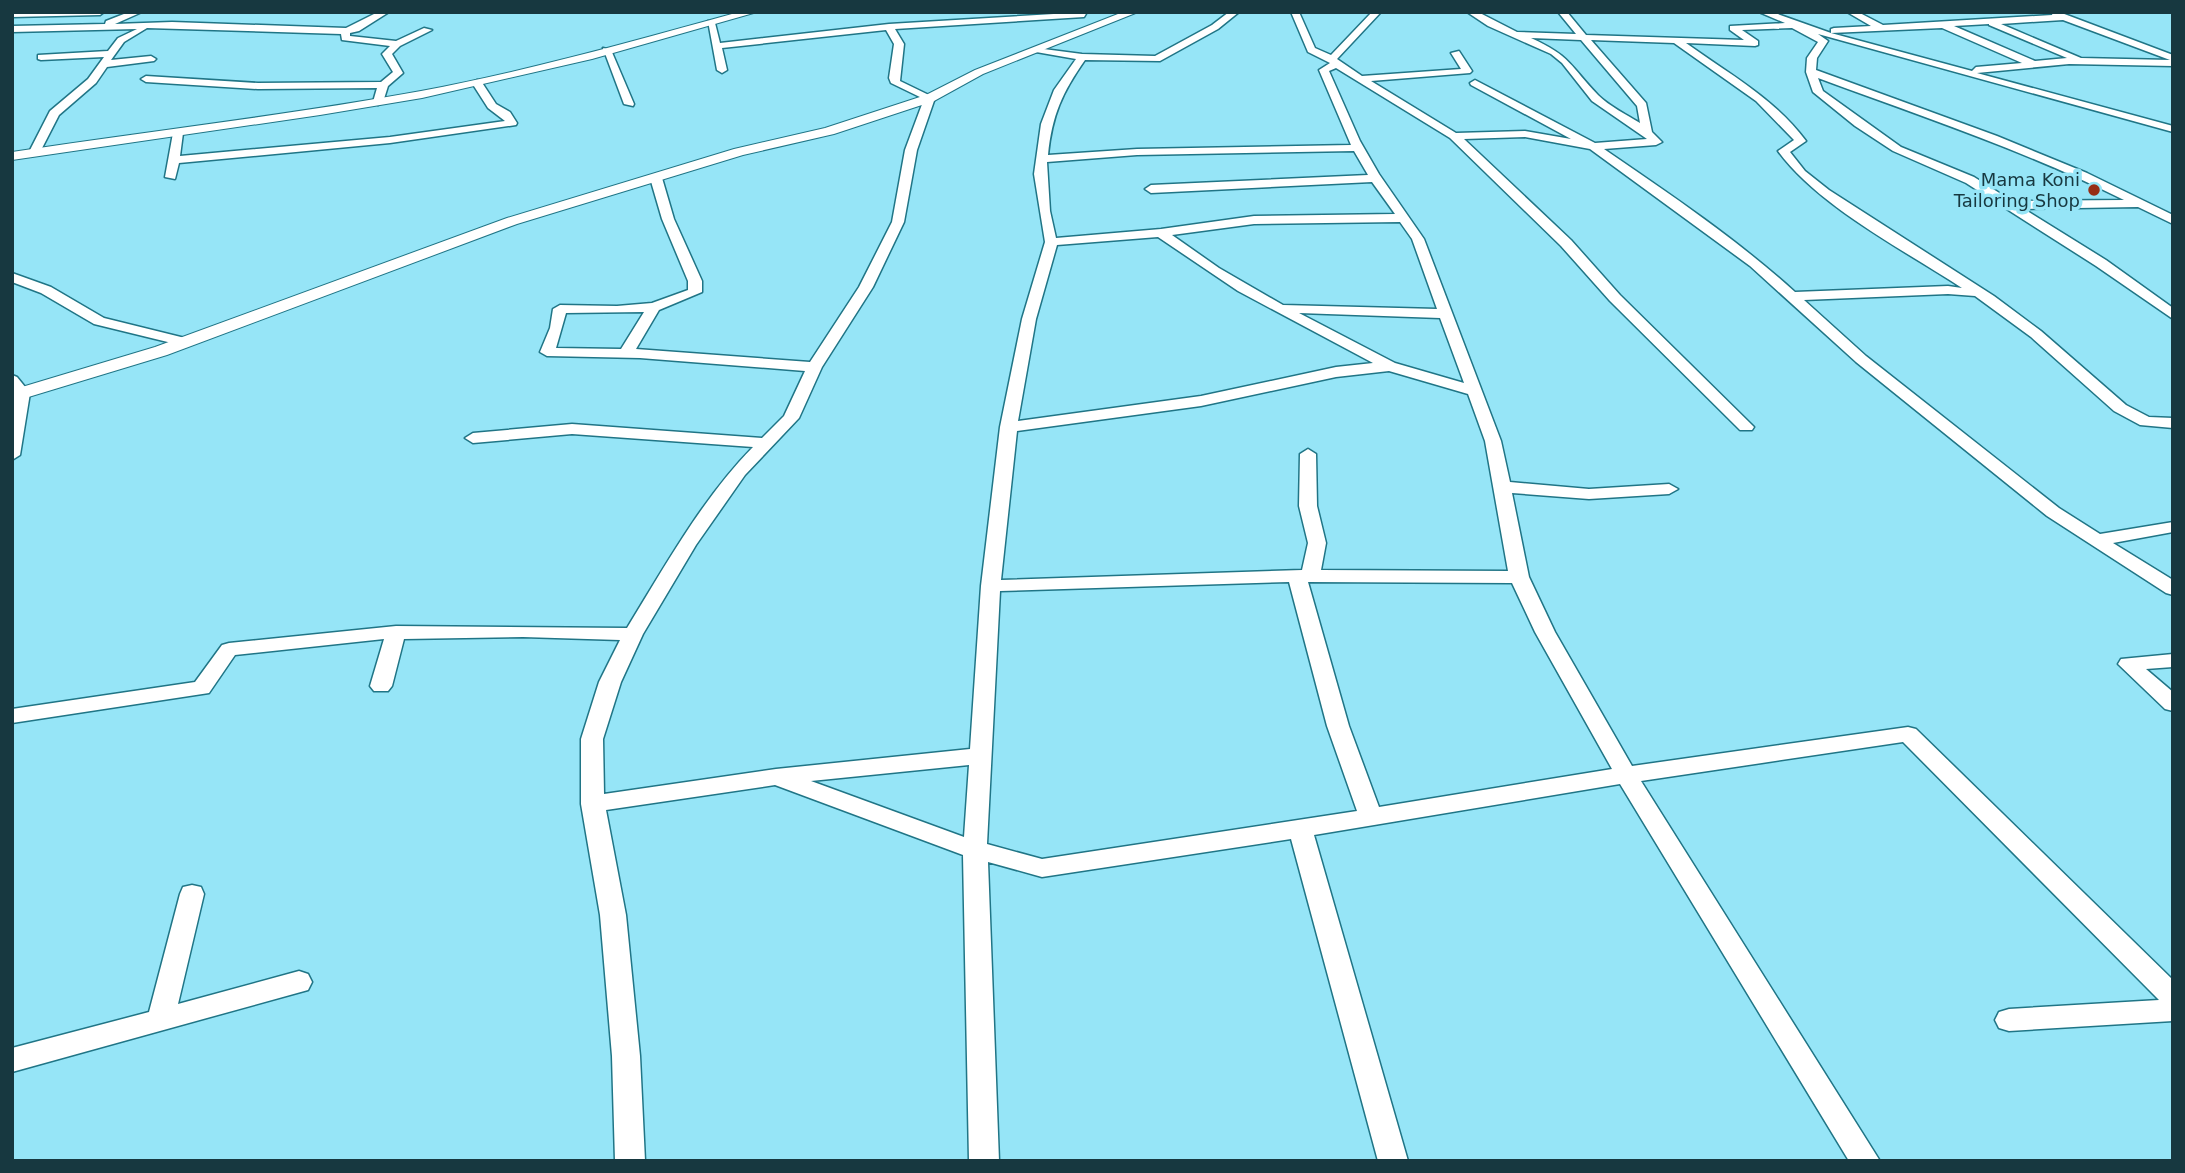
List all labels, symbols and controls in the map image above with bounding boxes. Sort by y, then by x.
place label: Mama Koni Tailoring Shop [1953,169,2080,211]
marker: Mama Koni Tailoring Shop [2086,182,2102,198]

